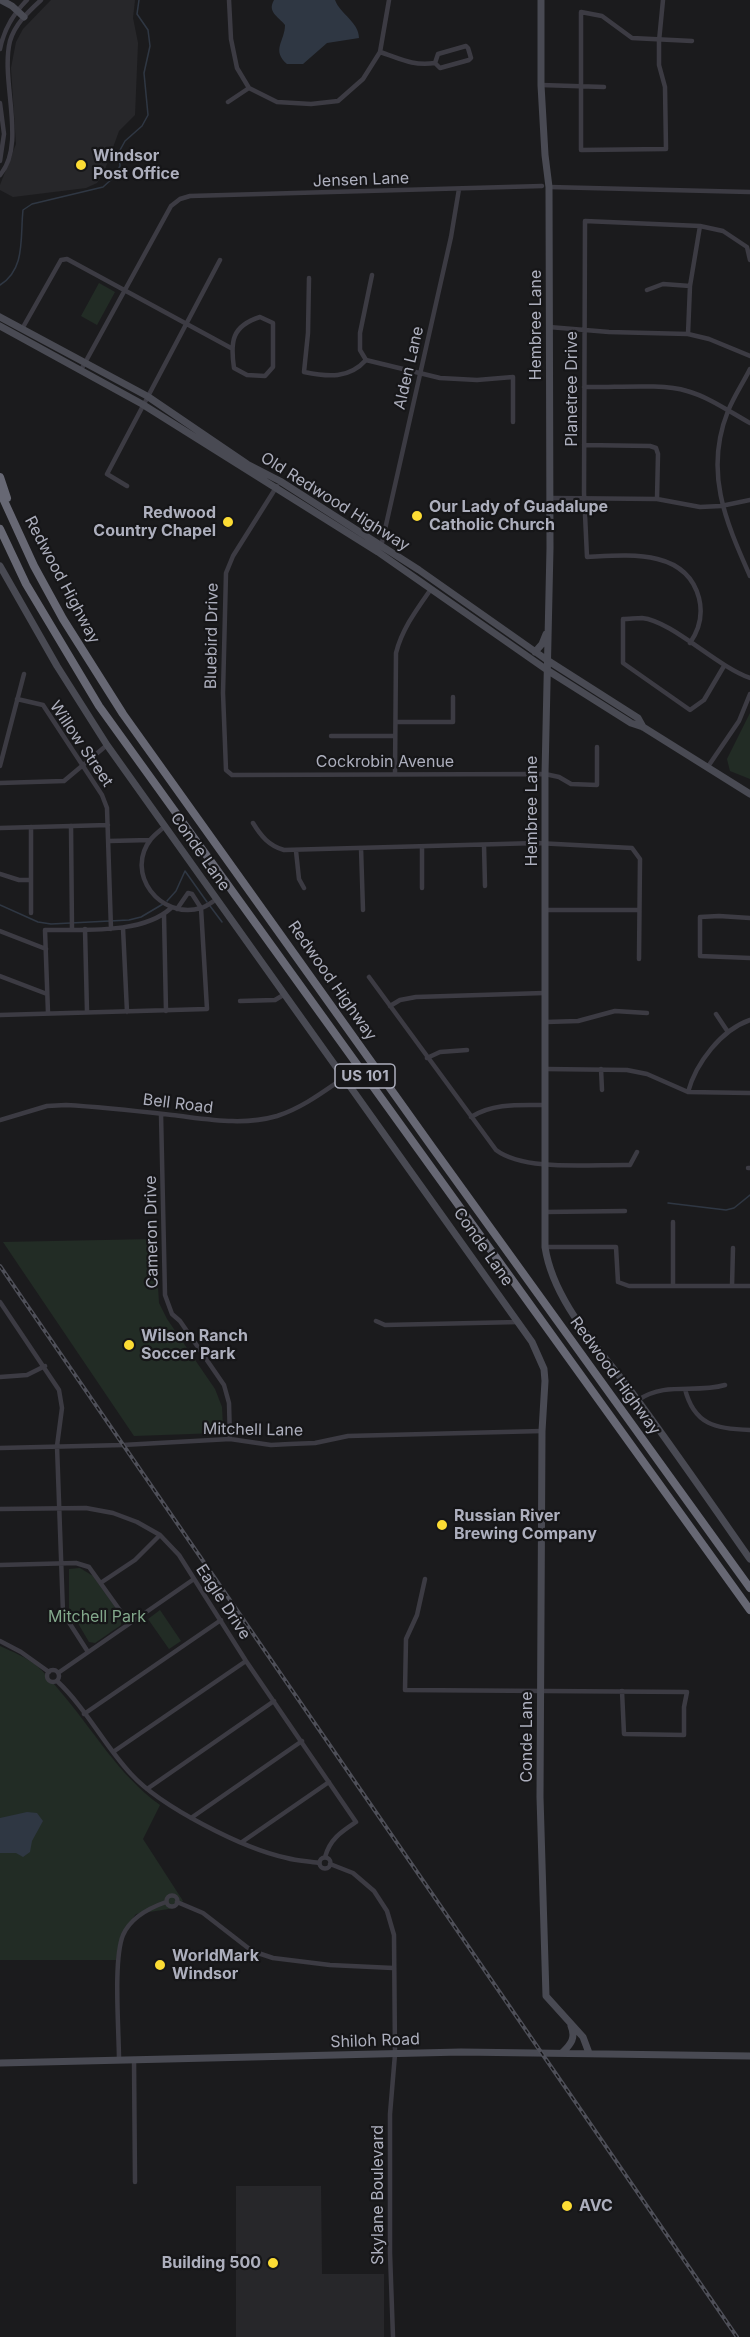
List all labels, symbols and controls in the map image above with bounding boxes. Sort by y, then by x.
place label: Windsor Post Office [93,146,179,184]
marker: Windsor Post Office [74,158,88,172]
street label: Jensen Lane [312,169,410,191]
street label: Hembree Lane [526,270,546,380]
street label: Alden Lane [390,325,428,411]
street label: Planetree Drive [562,331,582,447]
street label: Old Redwood Highway [257,448,413,556]
place label: Our Lady of Guadalupe Catholic Church [429,497,608,535]
place label: Redwood Country Chapel [93,503,216,541]
marker: Our Lady of Guadalupe Catholic Church [410,509,424,523]
street label: Redwood Highway [20,513,104,647]
marker: Redwood Country Chapel [221,515,235,529]
street label: Bluebird Drive [201,583,223,689]
street label: Willow Street [45,697,117,791]
street label: Cockrobin Avenue [316,752,454,772]
street label: Hembree Lane [522,756,542,866]
street label: Conde Lane [166,809,234,895]
street label: Redwood Highway [284,918,380,1044]
road number: US 101 [335,1064,395,1088]
street label: Bell Road [142,1090,214,1118]
street label: Cameron Drive [141,1175,163,1289]
street label: Conde Lane [449,1204,517,1290]
street label: Redwood Highway [566,1313,664,1439]
place label: Wilson Ranch Soccer Park [141,1326,248,1364]
marker: Wilson Ranch Soccer Park [122,1338,136,1352]
street label: Mitchell Lane [203,1420,303,1440]
place label: Russian River Brewing Company [454,1506,597,1544]
marker: Russian River Brewing Company [435,1518,449,1532]
street label: Eagle Drive [192,1561,254,1643]
park label: Mitchell Park [48,1607,146,1627]
street label: Conde Lane [517,1691,537,1783]
place label: WorldMark Windsor [172,1946,259,1984]
marker: WorldMark Windsor [153,1958,167,1972]
street label: Shiloh Road [330,2030,420,2052]
street label: Skylane Boulevard [368,2125,388,2265]
place label: AVC [579,2196,613,2216]
marker: AVC [560,2199,574,2213]
place label: Building 500 [162,2253,261,2273]
marker: Building 500 [266,2256,280,2270]

